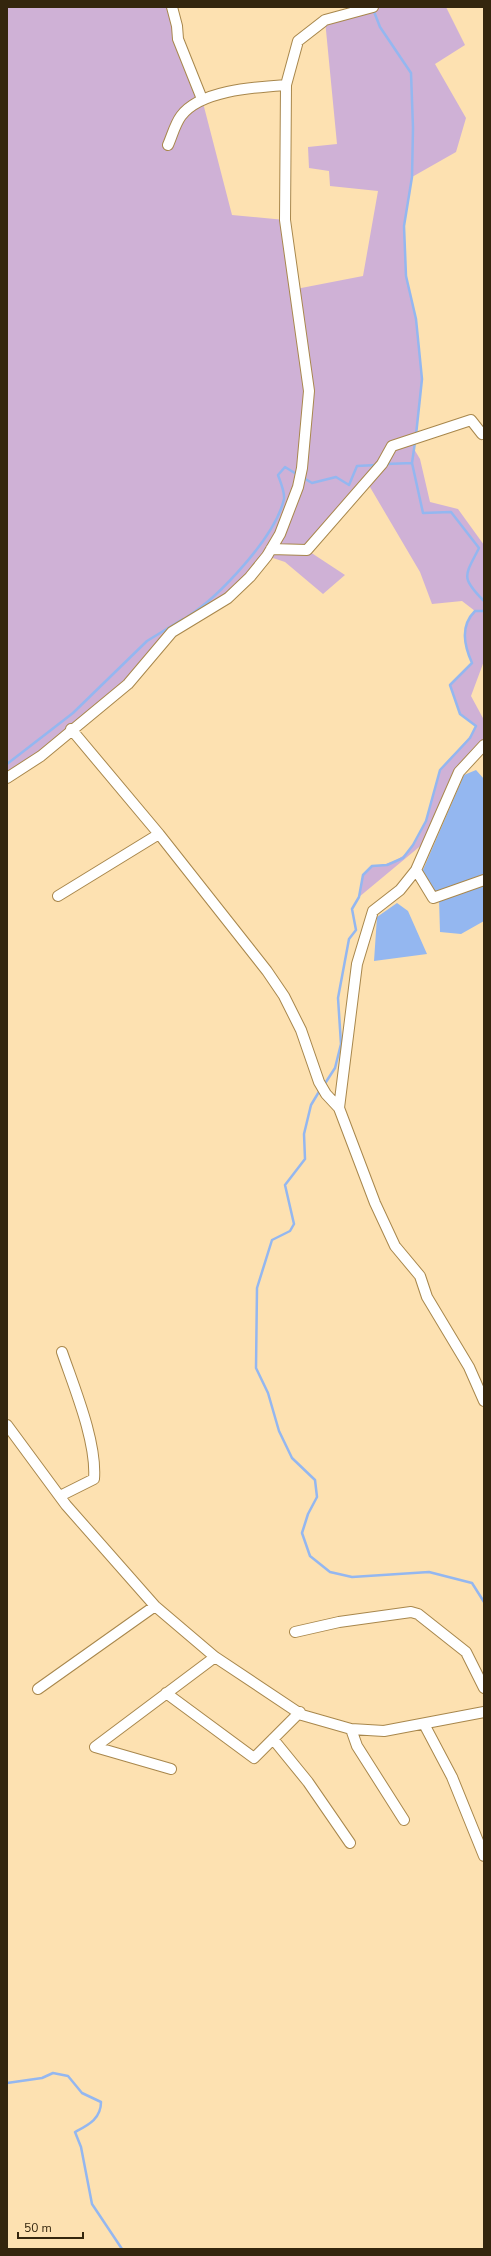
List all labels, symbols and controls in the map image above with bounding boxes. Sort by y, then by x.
scale bar [18,2214,83,2240]
text: 50 m [24,2220,52,2236]

